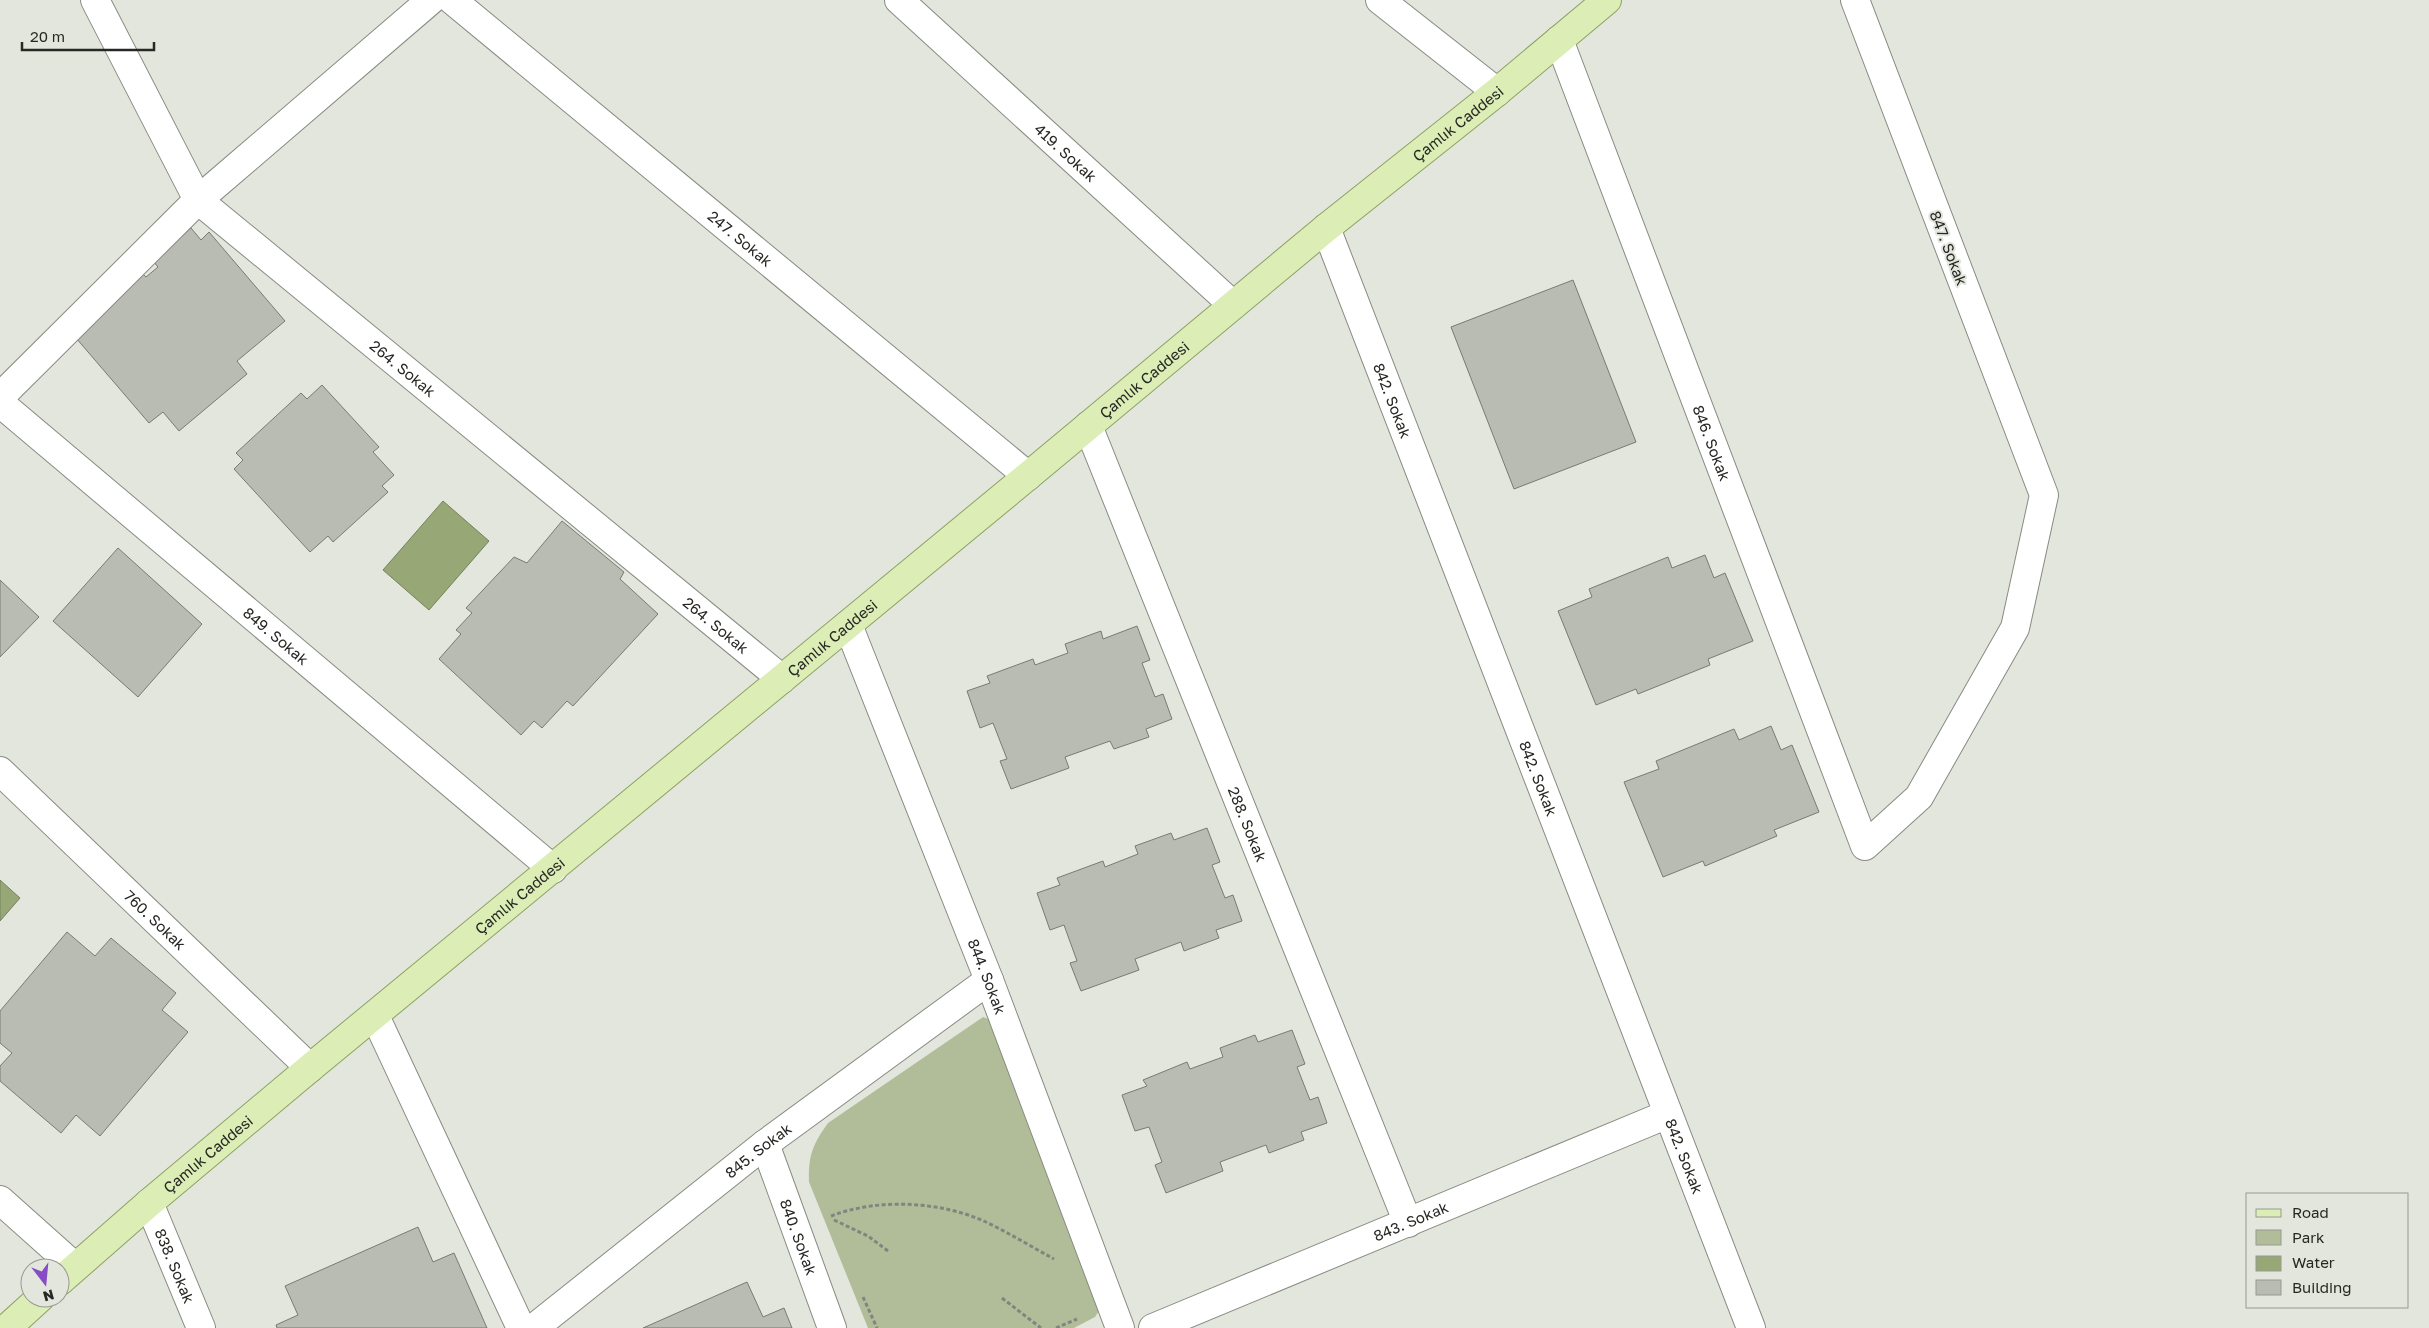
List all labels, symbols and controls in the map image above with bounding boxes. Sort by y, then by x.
scale bar [22,20,155,52]
text: 20 m [30,27,65,45]
street label: Çamlık Caddesi [1409,82,1507,165]
street label: 419. Sokak [1031,120,1101,186]
street label: 247. Sokak [704,206,776,270]
street label: 847. Sokak [1927,208,1972,288]
street label: 264. Sokak [367,336,440,400]
street label: Çamlık Caddesi [1096,337,1192,422]
street label: 842. Sokak [1370,360,1416,441]
street label: 846. Sokak [1689,403,1735,484]
street label: 264. Sokak [680,593,753,657]
street label: Çamlık Caddesi [783,595,881,680]
street label: 849. Sokak [240,603,313,668]
street label: 842. Sokak [1516,738,1561,819]
street label: 288. Sokak [1225,784,1271,865]
street label: Çamlık Caddesi [471,853,568,937]
street label: 760. Sokak [121,886,190,954]
street label: 844. Sokak [964,936,1010,1017]
street label: Çamlık Caddesi [159,1111,256,1196]
street label: 842. Sokak [1662,1116,1707,1197]
street label: 845. Sokak [721,1119,795,1182]
legend [2246,1193,2409,1308]
street label: 840. Sokak [777,1196,821,1278]
street label: 843. Sokak [1371,1197,1451,1244]
text: Road [2292,1203,2329,1221]
street label: 838. Sokak [152,1226,199,1306]
text: Park [2292,1228,2325,1246]
text: Water [2292,1253,2335,1271]
north arrow [20,1258,70,1308]
text: Building [2292,1278,2352,1296]
text: N [41,1286,56,1306]

